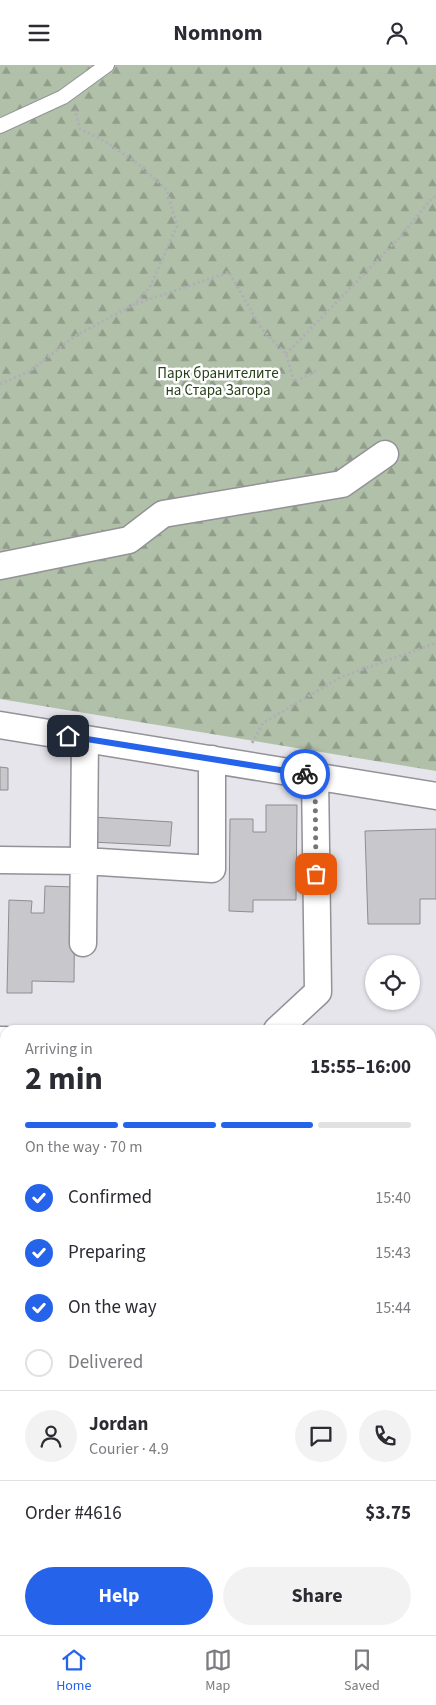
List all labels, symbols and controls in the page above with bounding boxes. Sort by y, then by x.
text: Nomnom [173,17,263,49]
icon: menu [25,19,53,47]
icon: person [383,19,411,47]
park label: Парк бранителите на Стара Загора [157,363,279,401]
pin [47,715,89,757]
icon: home [54,722,82,750]
courier [280,749,330,799]
icon: bike [291,760,319,788]
pin [295,853,337,895]
icon: bag [302,860,330,888]
map controls [365,955,420,1010]
button: locate [365,955,420,1010]
text: Arriving in [25,1038,93,1060]
text: 15:55–16:00 [310,1054,411,1081]
text: 2 min [25,1056,103,1102]
text: On the way · 70 m [25,1136,142,1158]
icon: check [25,1184,53,1212]
text: Confirmed [68,1184,152,1211]
text: 15:40 [375,1187,411,1209]
icon: check [25,1239,53,1267]
text: Preparing [68,1239,146,1266]
text: 15:43 [375,1242,411,1264]
icon: check [25,1294,53,1322]
text: On the way [68,1294,157,1321]
text: 15:44 [375,1297,411,1319]
text: Delivered [68,1349,143,1376]
button: person [25,1410,77,1462]
button: chat [295,1410,347,1462]
button: phone [359,1410,411,1462]
text: Jordan [89,1411,148,1438]
text: Courier · 4.9 [89,1438,169,1460]
text: Order #4616 [25,1500,122,1527]
text: $3.75 [365,1500,411,1527]
button: Help [25,1567,213,1625]
button: Share [223,1567,411,1625]
tab: Home [56,1646,91,1696]
tab: Map [204,1646,232,1696]
tab: Saved [344,1646,380,1696]

